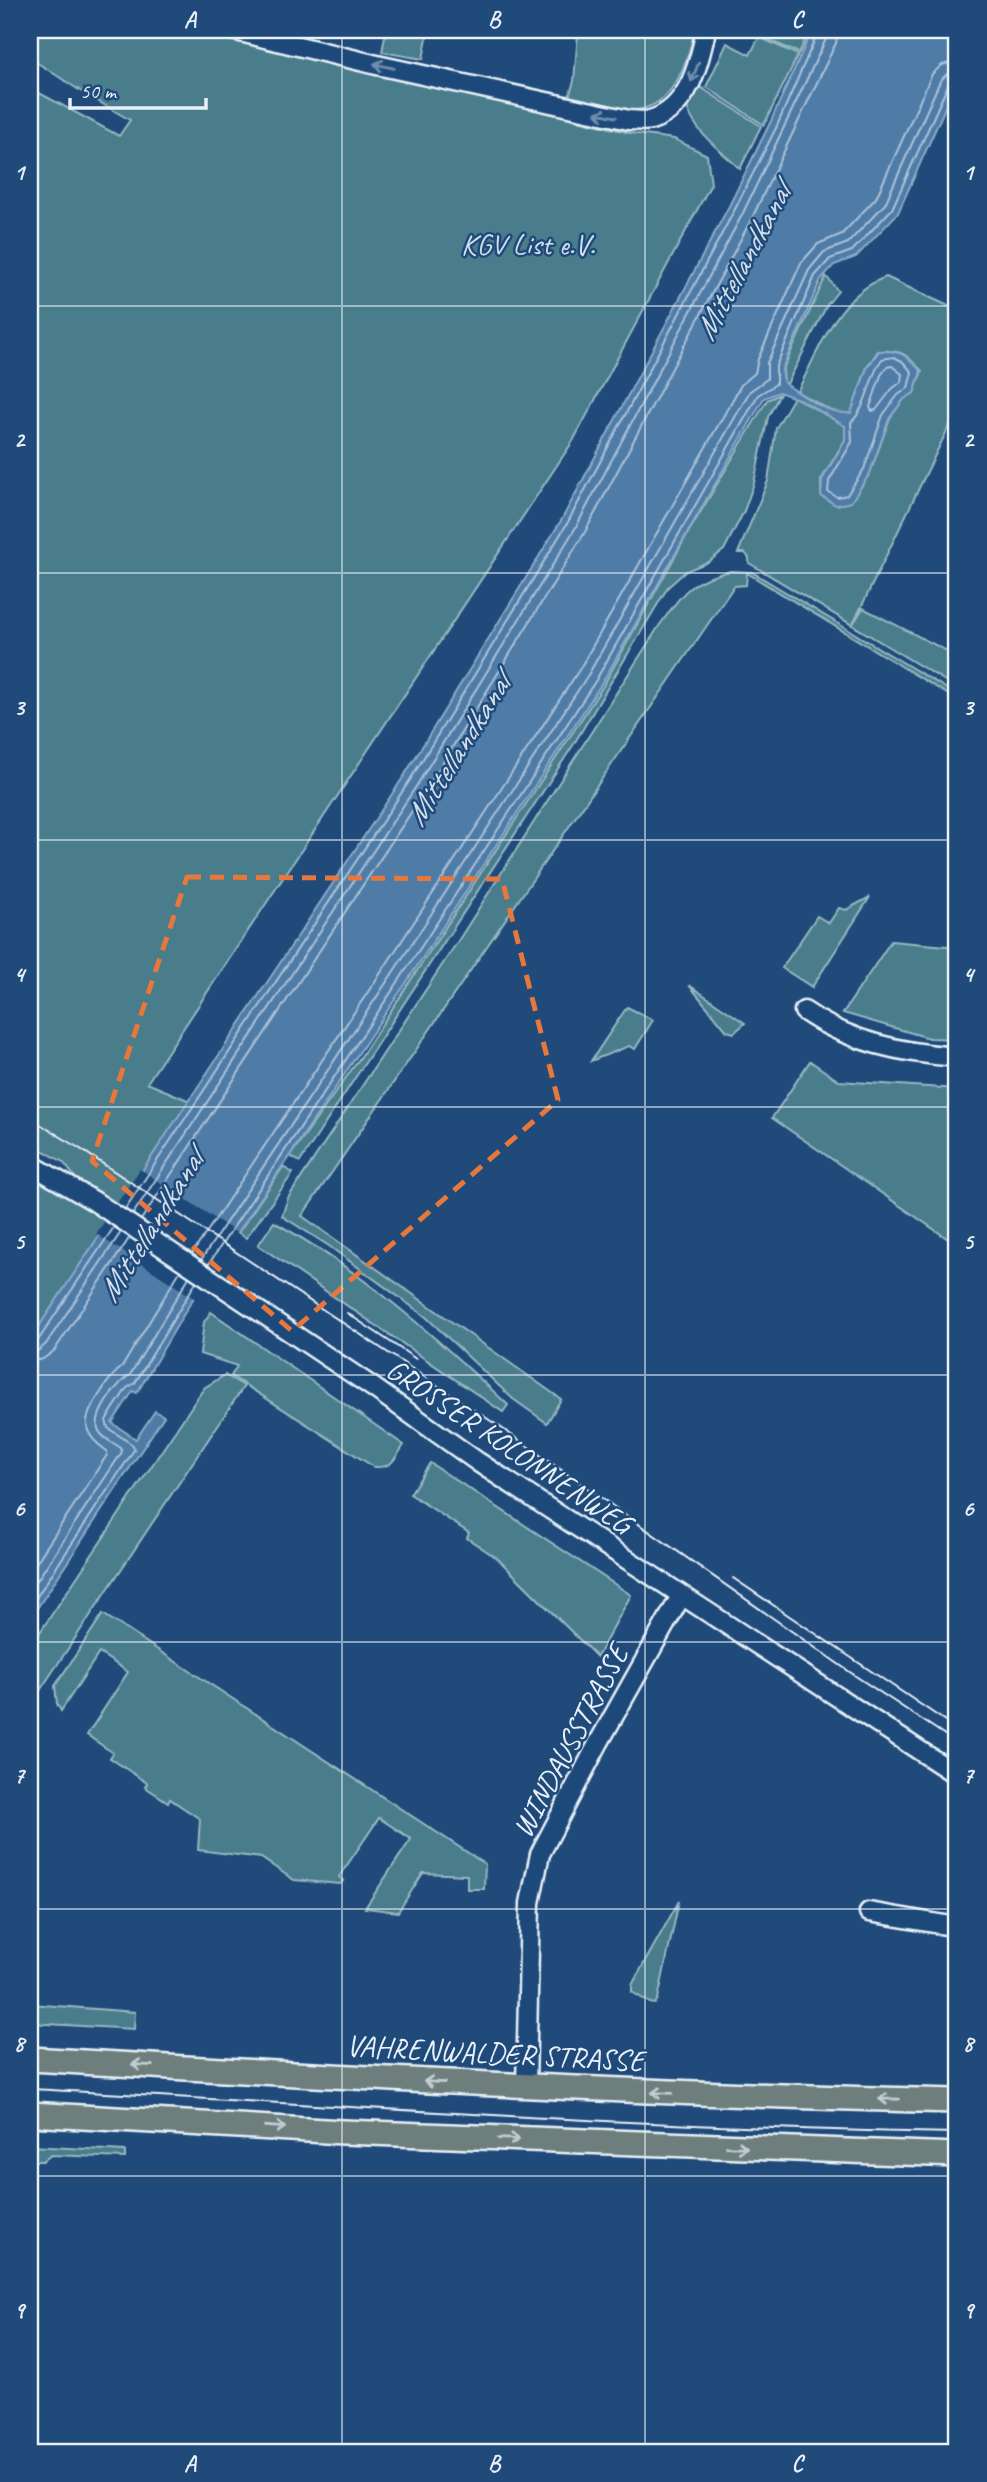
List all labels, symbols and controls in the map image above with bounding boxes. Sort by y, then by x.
text: A [184,5,198,34]
text: B [488,5,502,34]
text: C [792,5,806,34]
one-way arrow [373,59,396,72]
one-way arrow [687,61,700,83]
scale bar [70,66,206,110]
text: 50 m [80,78,118,104]
one-way arrow [595,108,618,122]
text: 1 [14,158,27,187]
text: 1 [963,158,976,187]
water label: Mittellandkanal [684,168,805,347]
park label: KGV List e.V. [461,225,595,263]
text: 2 [14,425,27,454]
text: 2 [963,425,976,454]
water label: Mittellandkanal [395,658,526,833]
text: 3 [14,693,27,722]
text: 3 [963,693,976,722]
text: 4 [14,960,27,989]
text: 4 [963,960,976,989]
water label: Mittellandkanal [88,1134,219,1309]
text: 5 [14,1227,26,1256]
text: 5 [963,1227,975,1256]
street label: GROSSER KOLONNENWEG [379,1350,642,1544]
text: 6 [14,1494,27,1523]
text: 6 [963,1494,976,1523]
street label: WINDAUSSTRASSE [503,1635,638,1844]
text: 7 [14,1761,27,1790]
text: 7 [963,1761,976,1790]
street label: VAHRENWALDER STRASSE [345,2026,648,2080]
text: 8 [14,2029,27,2058]
text: 8 [963,2029,976,2058]
one-way arrow [131,2059,154,2072]
one-way arrow [424,2075,446,2088]
one-way arrow [650,2087,673,2100]
one-way arrow [878,2093,901,2106]
one-way arrow [263,2121,286,2134]
one-way arrow [498,2132,521,2145]
one-way arrow [725,2141,748,2154]
text: 9 [14,2296,27,2325]
text: 9 [963,2296,976,2325]
text: A [184,2449,198,2478]
text: B [488,2449,502,2478]
text: C [792,2449,806,2478]

